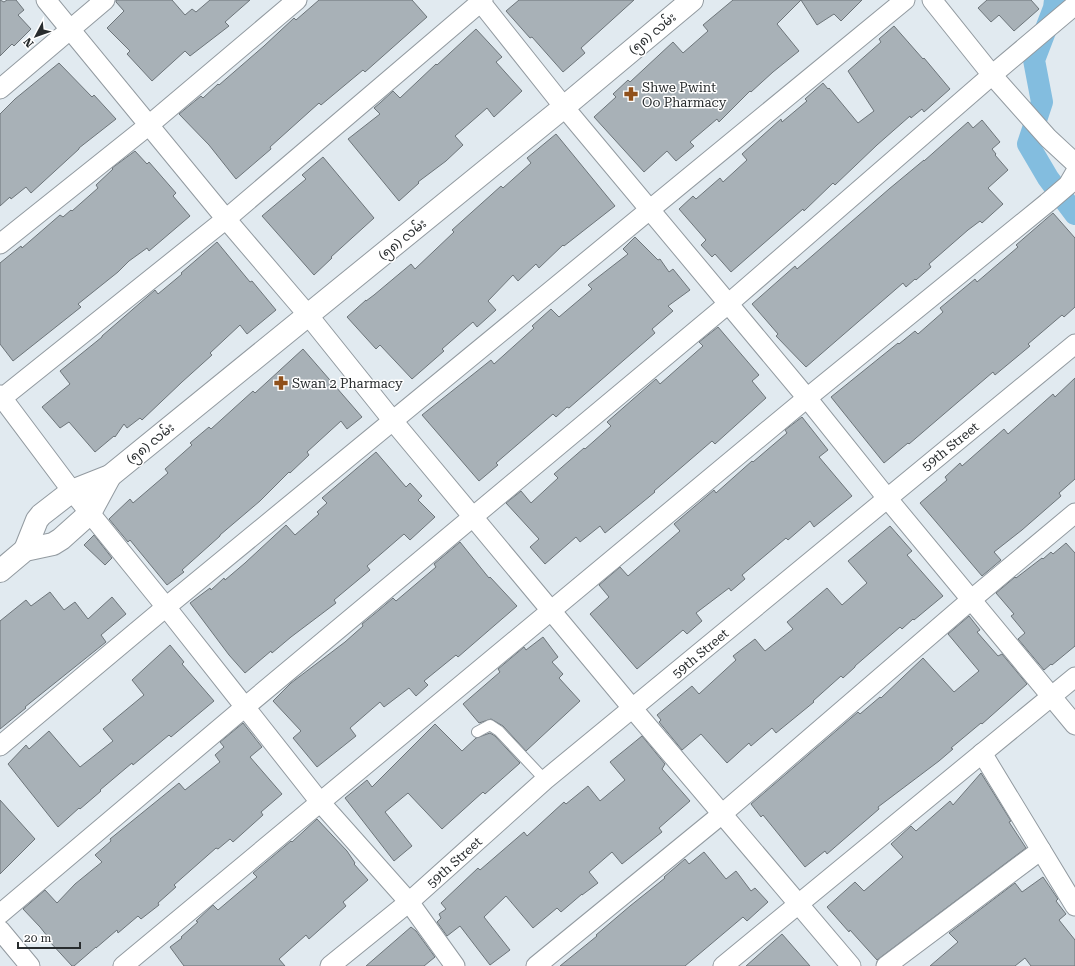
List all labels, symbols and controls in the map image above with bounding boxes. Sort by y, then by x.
street label: (၅၈) လမ်း [625,9,681,60]
north arrow [16,16,56,56]
text: N [21,34,37,50]
place label: Shwe Pwint Oo Pharmacy [642,80,727,110]
pharmacy icon: Shwe Pwint Oo Pharmacy [623,86,639,102]
street label: (၅၈) လမ်း [375,215,431,265]
pharmacy icon: Swan 2 Pharmacy [273,375,289,391]
place label: Swan 2 Pharmacy [292,376,403,391]
street label: (၅၈) လမ်း [123,419,179,469]
street label: 59th Street [919,419,982,474]
street label: 59th Street [669,626,731,681]
street label: 59th Street [424,834,485,891]
scale bar [18,924,80,950]
text: 20 m [24,931,51,945]

